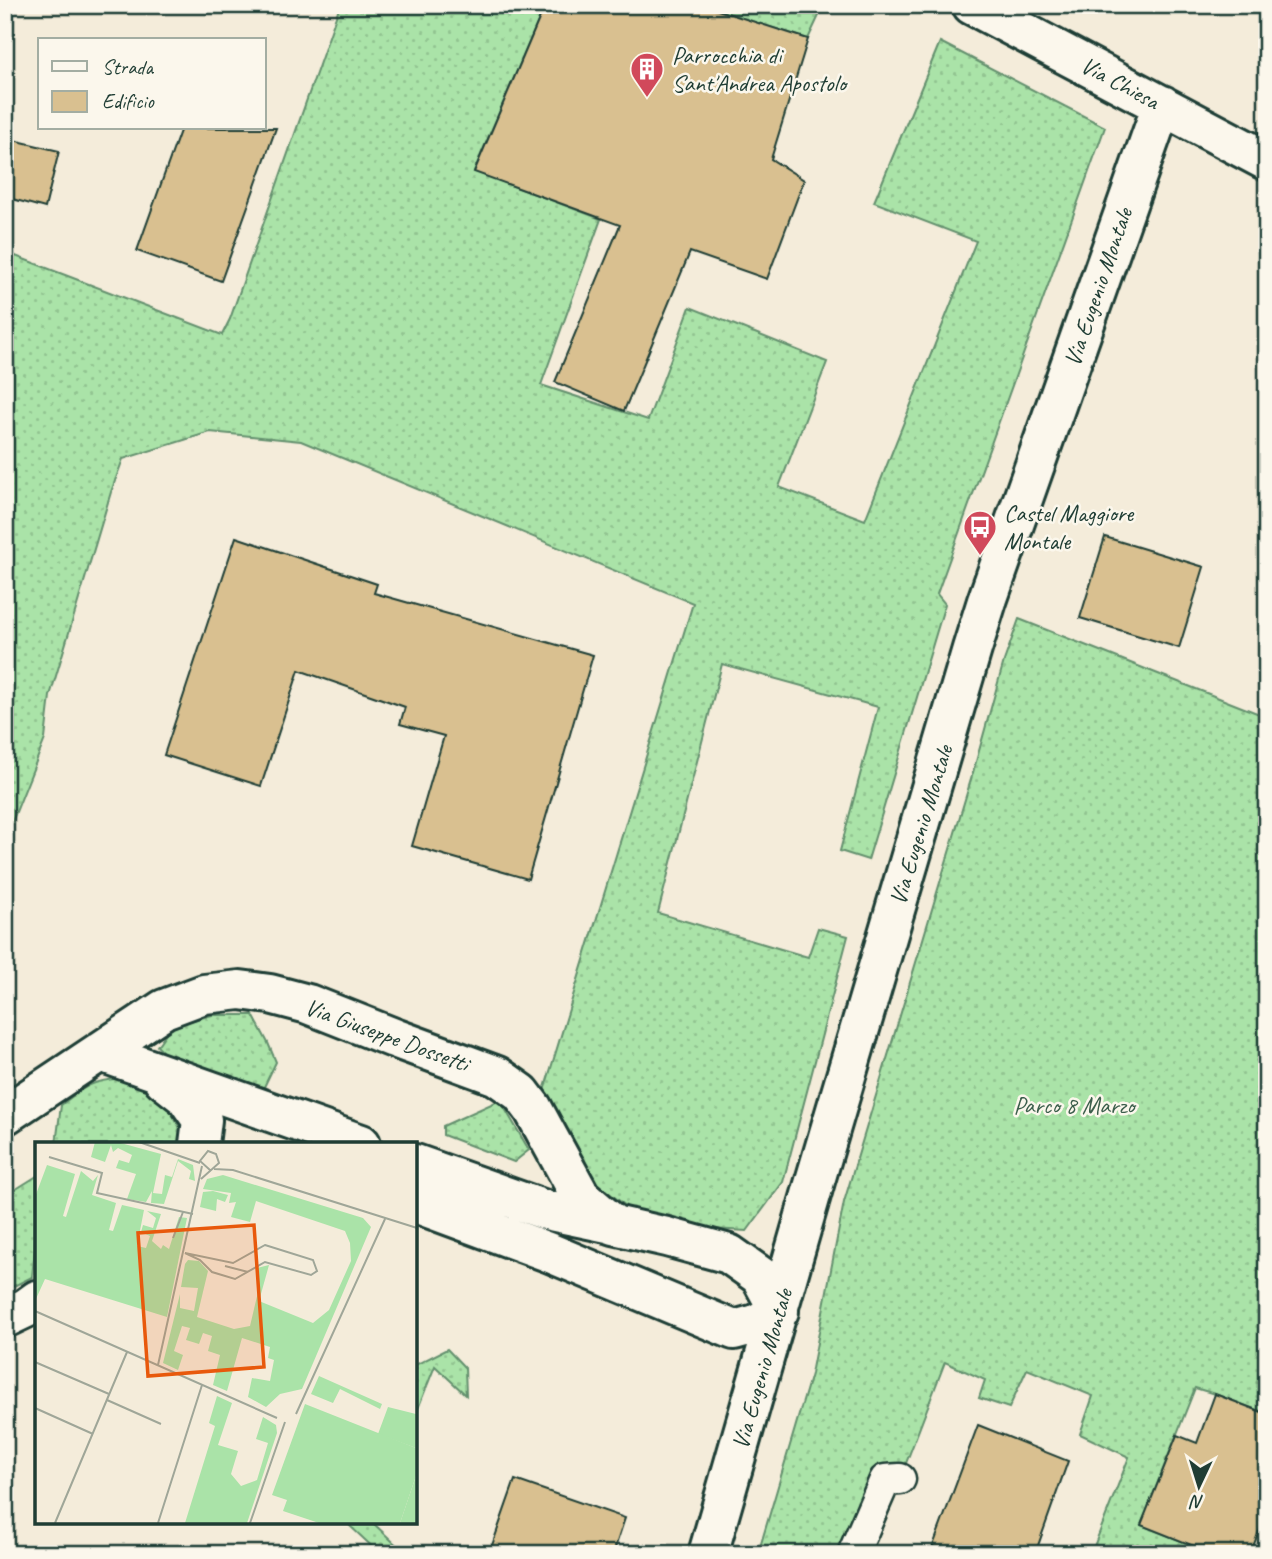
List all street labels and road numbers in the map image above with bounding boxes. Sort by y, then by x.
street label: Via Chiesa [1076,50,1166,117]
street label: Via Eugenio Montale [1057,202,1140,370]
street label: Via Eugenio Montale [883,740,960,908]
street label: Via Giuseppe Dossetti [301,992,476,1080]
street label: Via Eugenio Montale [725,1283,800,1452]

